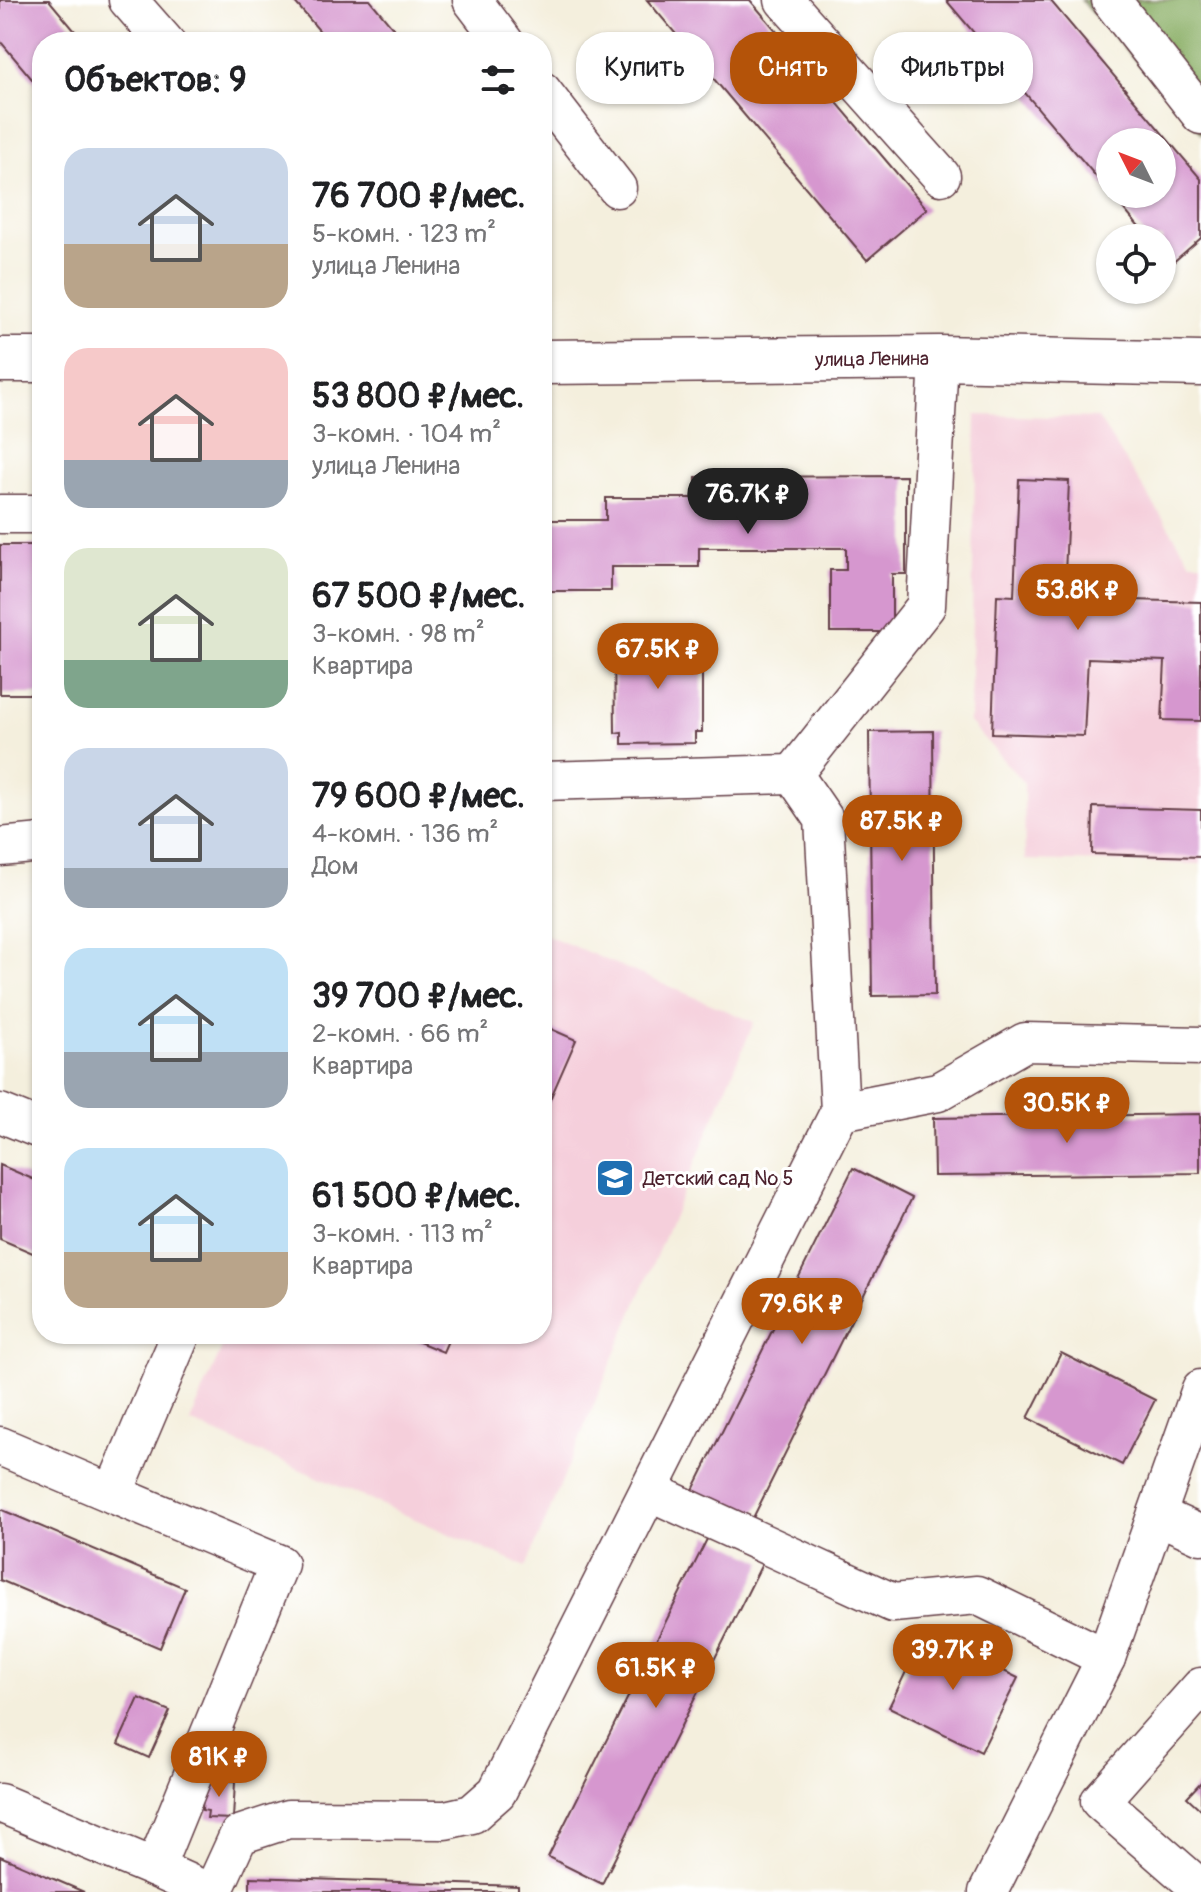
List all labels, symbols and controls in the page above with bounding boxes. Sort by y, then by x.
chip: Купить [576,32,714,104]
chip: Снять [730,32,857,104]
chip: Фильтры [873,32,1033,104]
icon: filters [476,58,520,102]
text: Объектов: 9 [64,59,246,102]
north arrow [1096,128,1176,208]
map controls [1096,128,1176,304]
text: 76 700 ₽/мес. [312,175,525,218]
icon: home [128,180,224,276]
text: 5-комн. · 123 m² [312,218,496,250]
button: locate [1096,224,1176,304]
text: улица Ленина [312,250,460,282]
street label: улица Ленина [814,346,929,372]
text: 53 800 ₽/мес. [312,375,524,418]
icon: home [128,380,224,476]
text: 3-комн. · 104 m² [312,418,501,450]
text: улица Ленина [312,450,460,482]
pin: 76.7K ₽ [674,468,822,536]
text: 76.7K ₽ [705,478,791,510]
pin: 53.8K ₽ [1004,564,1152,632]
text: 53.8K ₽ [1036,574,1120,606]
text: 67 500 ₽/мес. [312,575,526,618]
icon: home [128,580,224,676]
text: 3-комн. · 98 m² [312,618,485,650]
pin: 67.5K ₽ [584,623,732,691]
text: 67.5K ₽ [615,633,701,665]
text: Квартира [312,650,413,682]
text: 79 600 ₽/мес. [312,775,525,818]
icon: home [128,780,224,876]
pin: 87.5K ₽ [828,795,976,863]
text: 87.5K ₽ [860,805,944,837]
text: 4-комн. · 136 m² [312,818,498,850]
text: Дом [312,850,359,882]
text: 39 700 ₽/мес. [312,975,524,1018]
icon: home [128,980,224,1076]
text: 2-комн. · 66 m² [312,1018,488,1050]
text: Квартира [312,1050,413,1082]
pin: 30.5K ₽ [993,1077,1141,1145]
text: 30.5K ₽ [1023,1087,1111,1119]
school or university icon: Детский сад № 5 [594,1157,636,1199]
place label: Детский сад № 5 [642,1166,793,1191]
text: 61 500 ₽/мес. [312,1175,521,1218]
icon: home [128,1180,224,1276]
text: 3-комн. · 113 m² [312,1218,493,1250]
text: Квартира [312,1250,413,1282]
pin: 79.6K ₽ [728,1278,876,1346]
text: 79.6K ₽ [760,1288,844,1320]
pin: 39.7K ₽ [879,1624,1027,1692]
text: 39.7K ₽ [911,1634,995,1666]
pin: 61.5K ₽ [582,1642,730,1710]
text: 61.5K ₽ [615,1652,697,1684]
pin: 81K ₽ [163,1731,275,1799]
text: 81K ₽ [189,1741,249,1773]

